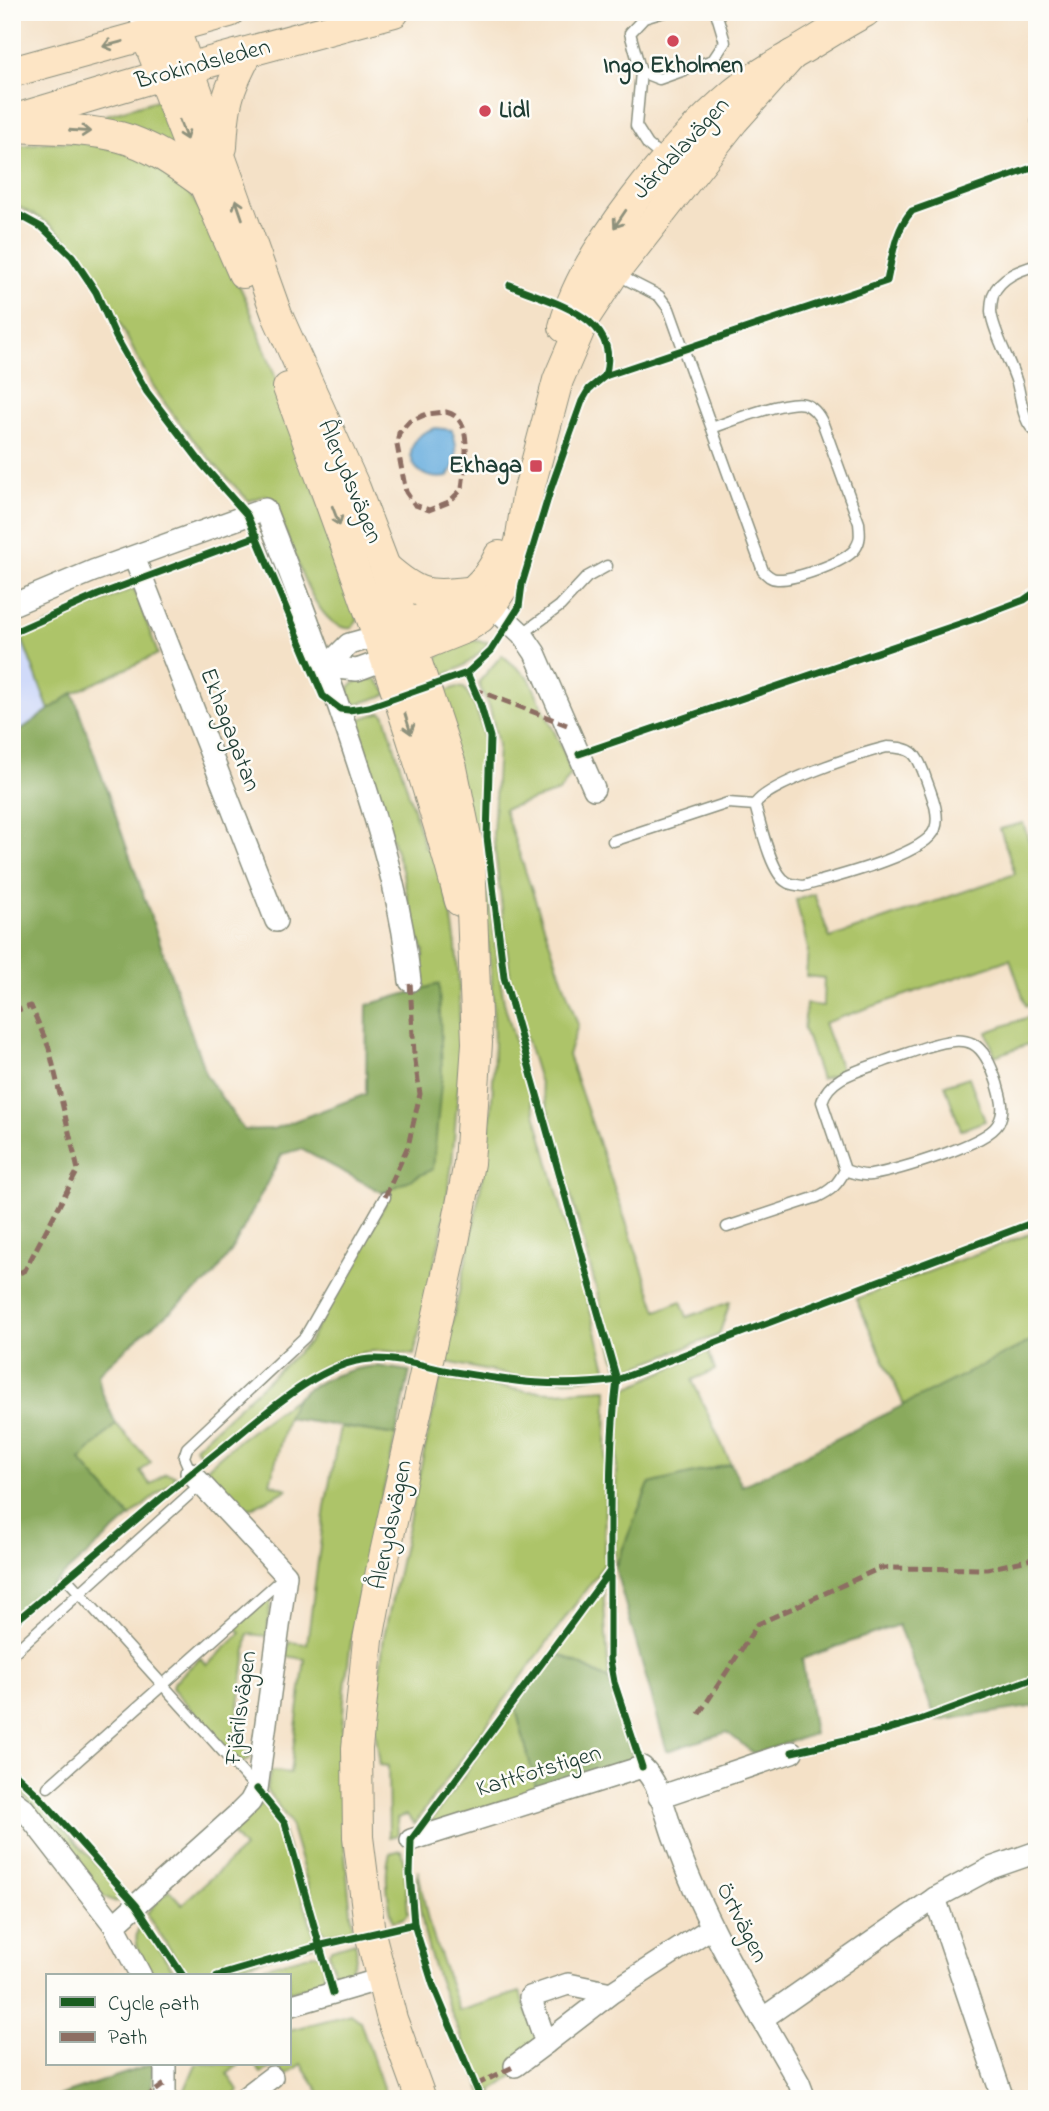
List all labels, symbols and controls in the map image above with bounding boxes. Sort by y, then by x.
street label: Brokindsleden [131,30,274,100]
marker: Ingo Ekholmen [665,33,681,49]
one-way arrow [103,38,125,51]
place label: Ingo Ekholmen [603,49,743,85]
street label: Järdalavägen [625,90,739,208]
place label: Lidl [499,94,530,129]
marker: Lidl [477,103,493,119]
one-way arrow [178,118,190,140]
one-way arrow [69,125,91,138]
one-way arrow [232,199,244,221]
one-way arrow [613,209,627,228]
street label: Ålerydsvägen [306,415,391,550]
place label: Ekhaga [449,449,522,485]
marker: Ekhaga [528,458,544,474]
one-way arrow [331,505,343,527]
street label: Ekhagagatan [189,663,269,797]
one-way arrow [403,713,416,735]
street label: Ålerydsvägen [361,1457,424,1593]
street label: Fjärilsvägen [217,1648,267,1769]
street label: Kattfotstigen [472,1736,606,1808]
street label: Örtvägen [706,1877,776,1969]
legend [46,1974,290,2066]
text: Cycle path [108,1990,199,2022]
text: Path [108,2024,147,2054]

